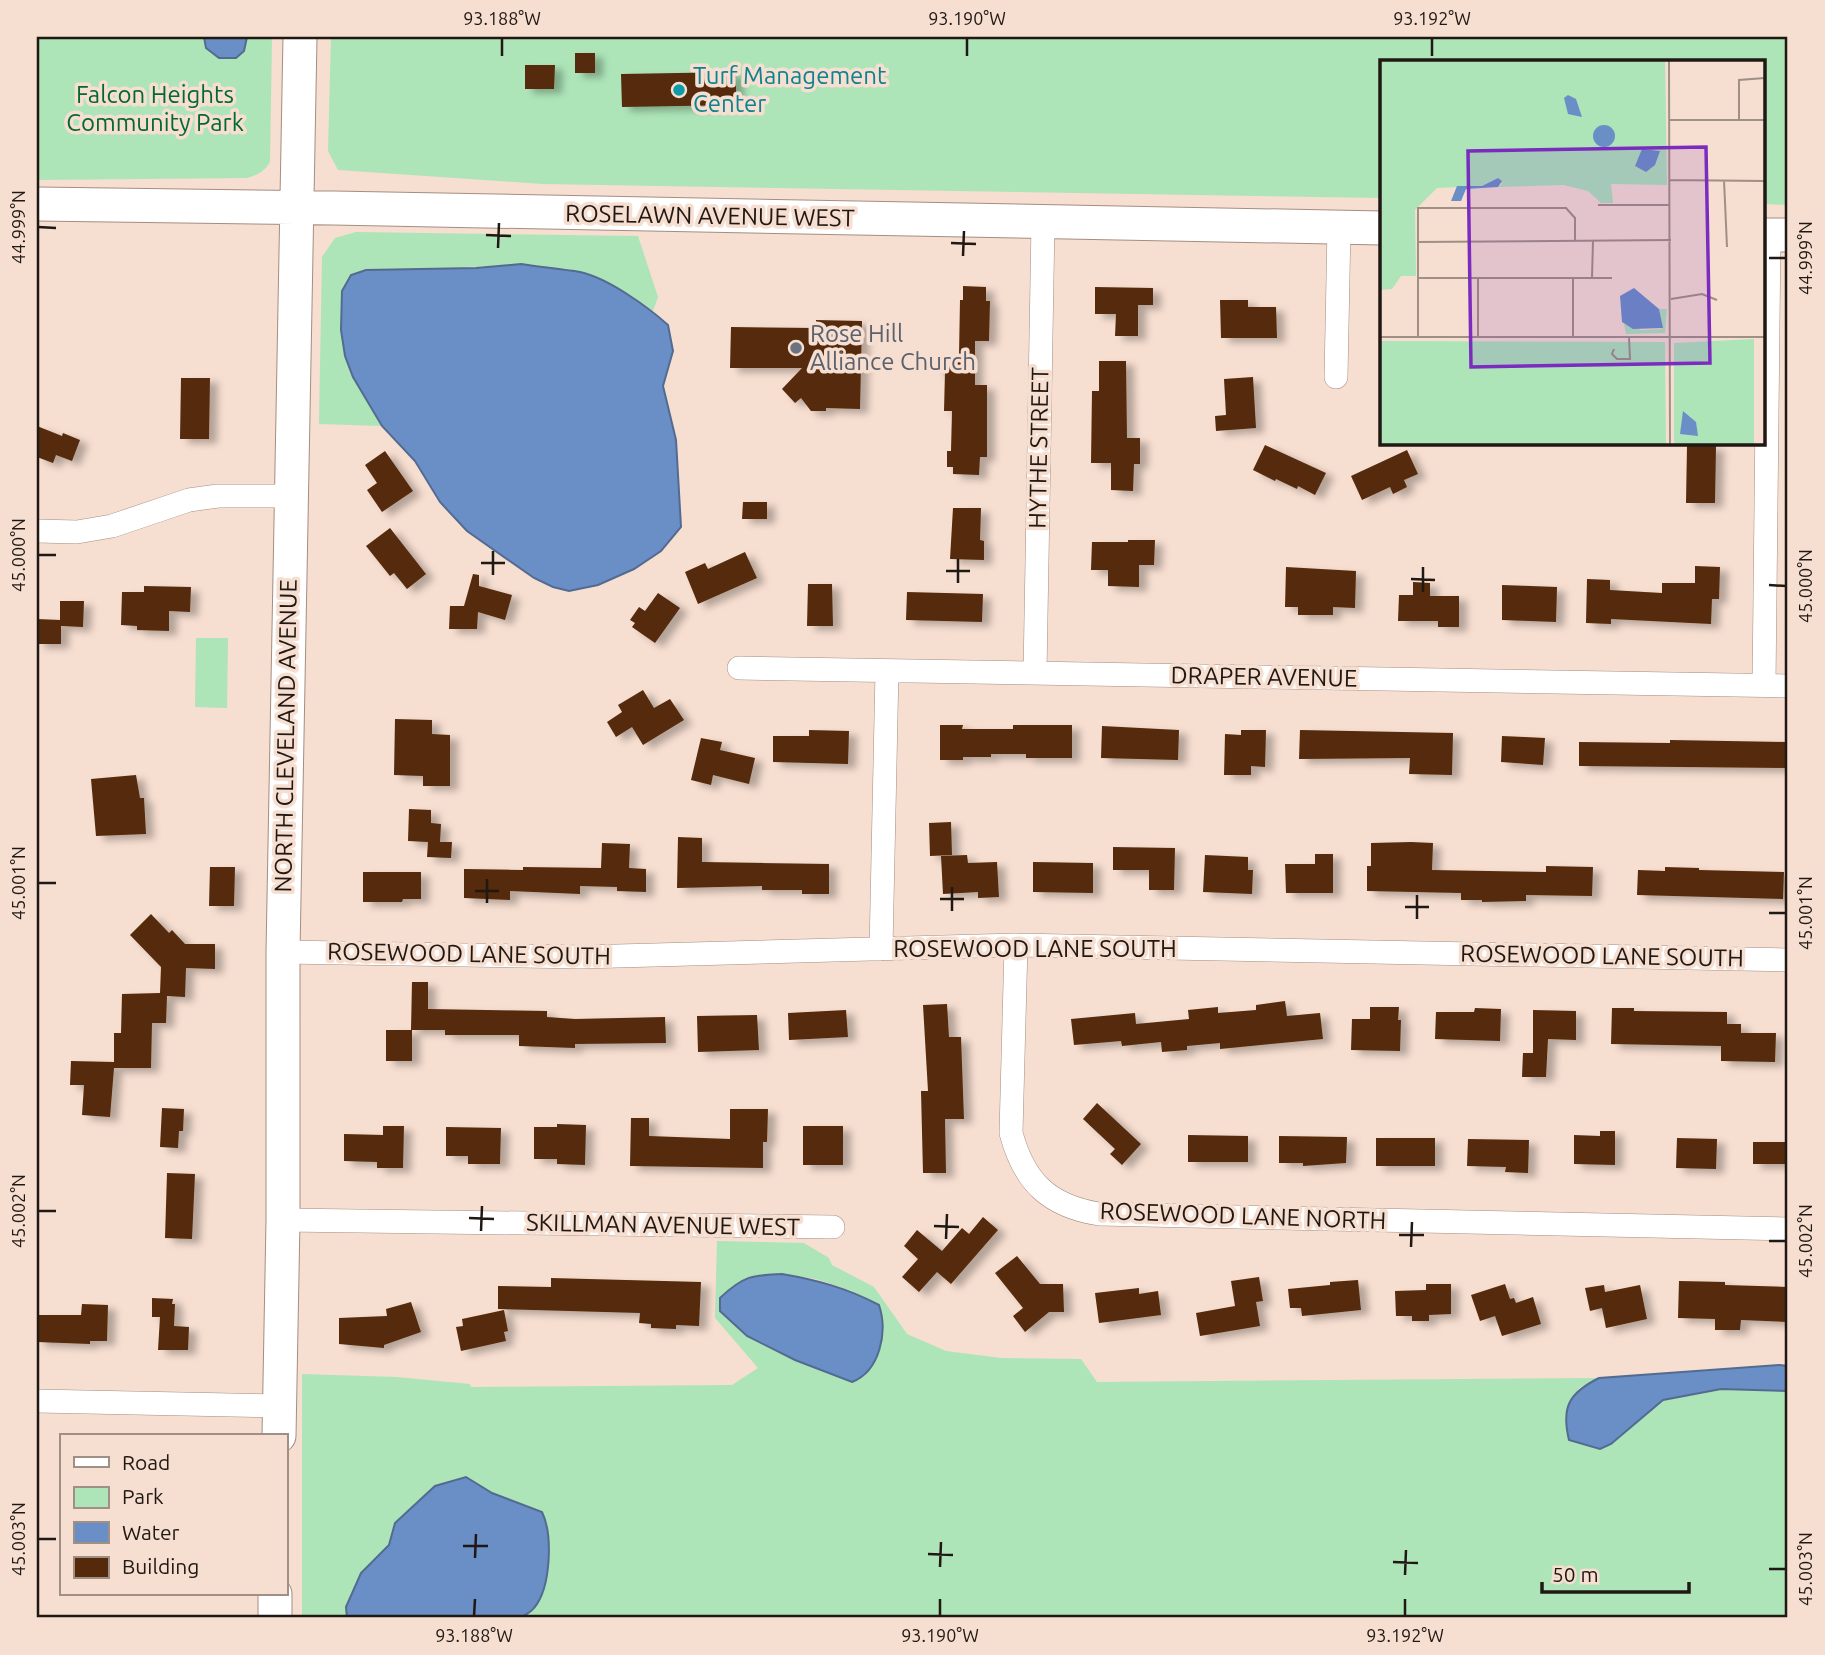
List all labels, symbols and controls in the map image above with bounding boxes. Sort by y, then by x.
text: 93.188°W [463,8,541,28]
text: 93.190°W [928,8,1006,28]
text: 93.192°W [1393,8,1471,28]
inset map [1380,60,1766,444]
place label: Turf Management Center [693,62,887,117]
park label: Falcon Heights Community Park [66,81,244,136]
marker: Turf Management Center [671,82,687,98]
text: 44.999°N [8,190,28,264]
street label: ROSELAWN AVENUE WEST [565,199,855,232]
text: 44.999°N [1795,221,1815,295]
place label: Rose Hill Alliance Church [810,320,976,375]
marker: Rose Hill Alliance Church [788,340,804,356]
street label: HYTHE STREET [1024,367,1053,529]
text: 45.000°N [8,518,28,592]
text: 45.000°N [1795,549,1815,623]
street label: NORTH CLEVELAND AVENUE [269,579,302,893]
street label: DRAPER AVENUE [1171,661,1357,692]
text: 45.001°N [8,846,28,920]
text: 45.001°N [1795,876,1815,950]
street label: ROSEWOOD LANE SOUTH [893,935,1177,962]
street label: ROSEWOOD LANE SOUTH [327,938,611,969]
street label: ROSEWOOD LANE SOUTH [1460,940,1744,971]
text: 45.002°N [8,1174,28,1248]
street label: ROSEWOOD LANE NORTH [1099,1197,1387,1234]
text: 45.002°N [1795,1204,1815,1278]
street label: SKILLMAN AVENUE WEST [526,1209,800,1240]
legend [60,1434,287,1596]
text: Road [122,1450,170,1474]
text: Park [122,1484,164,1508]
text: 45.003°N [8,1502,28,1576]
text: Water [122,1520,180,1544]
text: 45.003°N [1795,1532,1815,1606]
scale bar [1542,1550,1688,1594]
text: Building [122,1554,199,1578]
text: 50 m [1552,1562,1599,1586]
text: 93.188°W [435,1625,513,1645]
text: 93.190°W [901,1625,979,1645]
text: 93.192°W [1366,1625,1444,1645]

